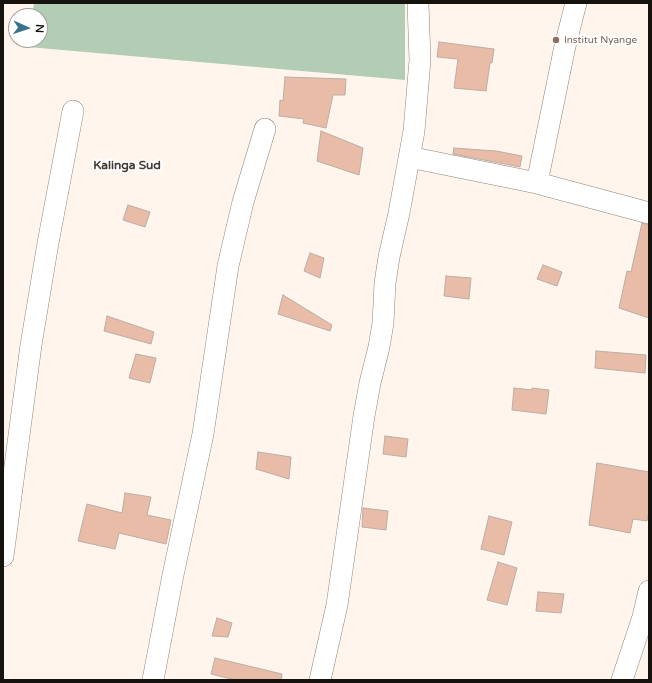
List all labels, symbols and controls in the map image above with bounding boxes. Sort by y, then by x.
north arrow [8,8,48,48]
text: N [33,24,46,33]
place label: Institut Nyange [564,34,637,46]
marker: Institut Nyange [551,35,561,45]
district label: Kalinga Sud [93,159,161,173]

